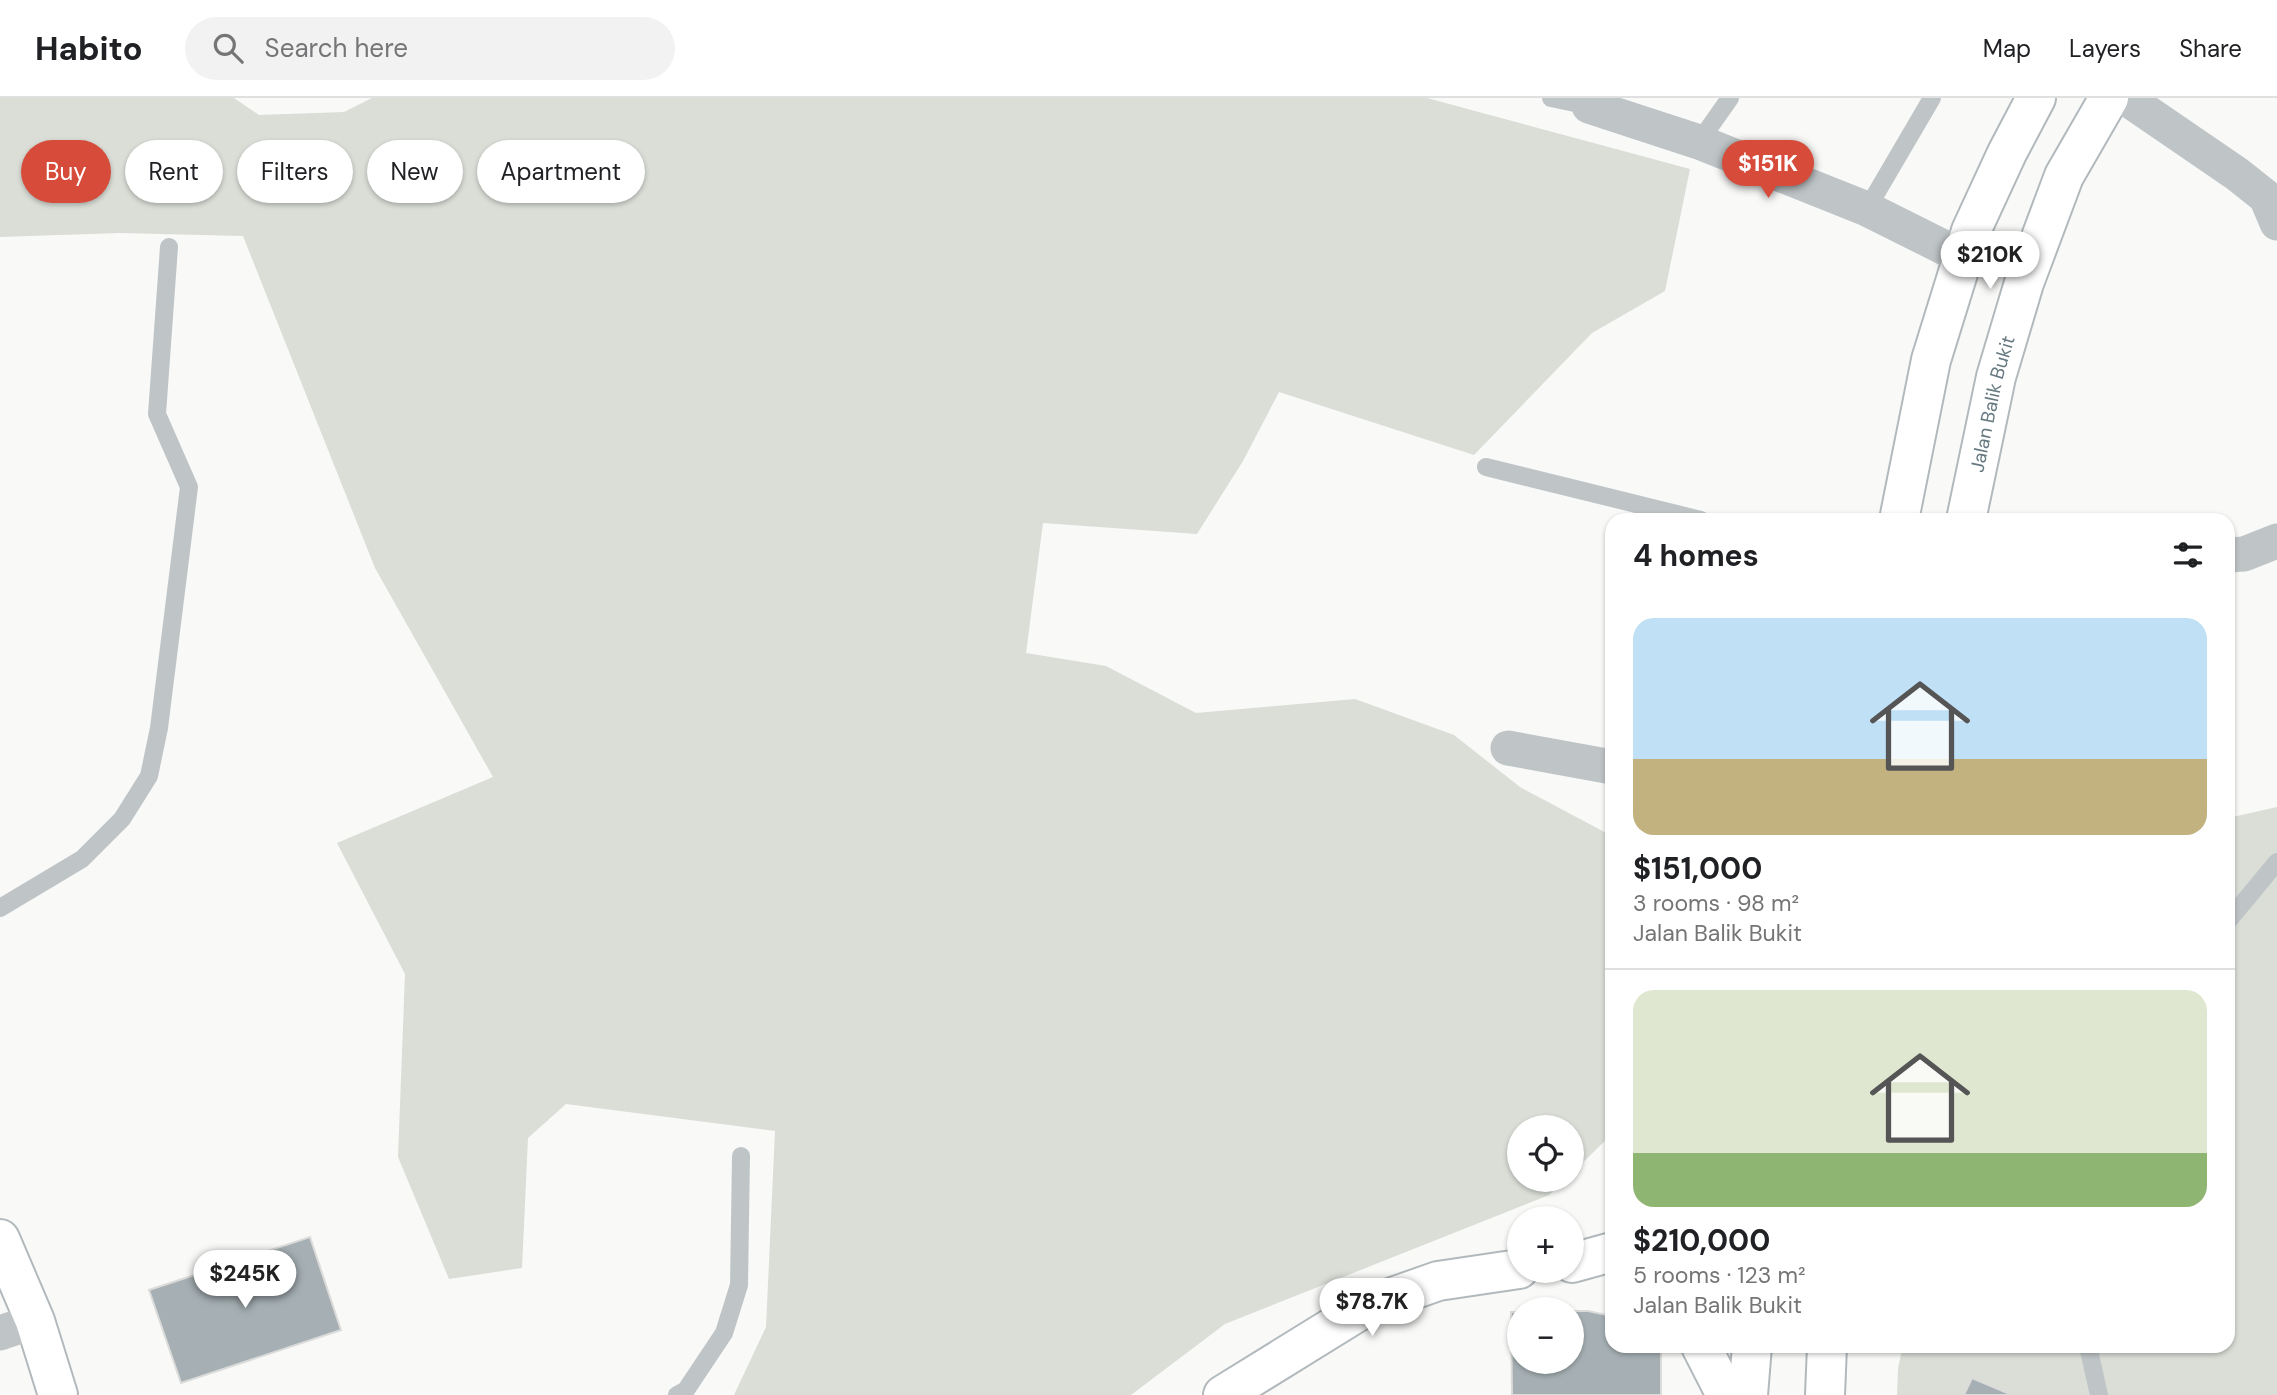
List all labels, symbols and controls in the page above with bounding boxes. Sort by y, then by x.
search box [185,17,675,80]
text: Habito [35,27,143,70]
icon: search [209,29,247,67]
text: Search here [265,31,408,65]
text: Map [1983,33,2031,64]
text: Layers [2069,33,2141,64]
text: Share [2179,33,2242,64]
chip: Buy [21,140,111,203]
chip: Rent [125,140,223,203]
chip: Filters [237,140,353,203]
chip: New [367,140,463,203]
chip: Apartment [477,140,645,203]
pin: $151K [1719,140,1817,200]
text: $151K [1738,148,1798,178]
pin: $210K [1941,232,2039,291]
text: $210K [1957,239,2023,269]
street label: Jalan Balik Bukit [1964,332,2020,474]
text: 4 homes [1633,536,1759,575]
icon: filters [2169,536,2207,574]
icon: home [1857,663,1983,789]
text: $151,000 [1633,849,1762,888]
text: 3 rooms · 98 m² [1633,888,1799,918]
text: Jalan Balik Bukit [1633,918,1802,948]
icon: home [1857,1035,1983,1161]
map controls [1507,1115,1584,1374]
button: locate [1507,1115,1584,1192]
button: + [1507,1206,1584,1283]
text: $210,000 [1633,1221,1770,1260]
pin: $245K [196,1250,294,1310]
text: $245K [209,1258,281,1288]
text: 5 rooms · 123 m² [1633,1260,1806,1290]
pin: $78.7K [1315,1278,1429,1338]
text: $78.7K [1335,1286,1409,1316]
text: Jalan Balik Bukit [1633,1290,1802,1320]
button: − [1507,1297,1584,1374]

